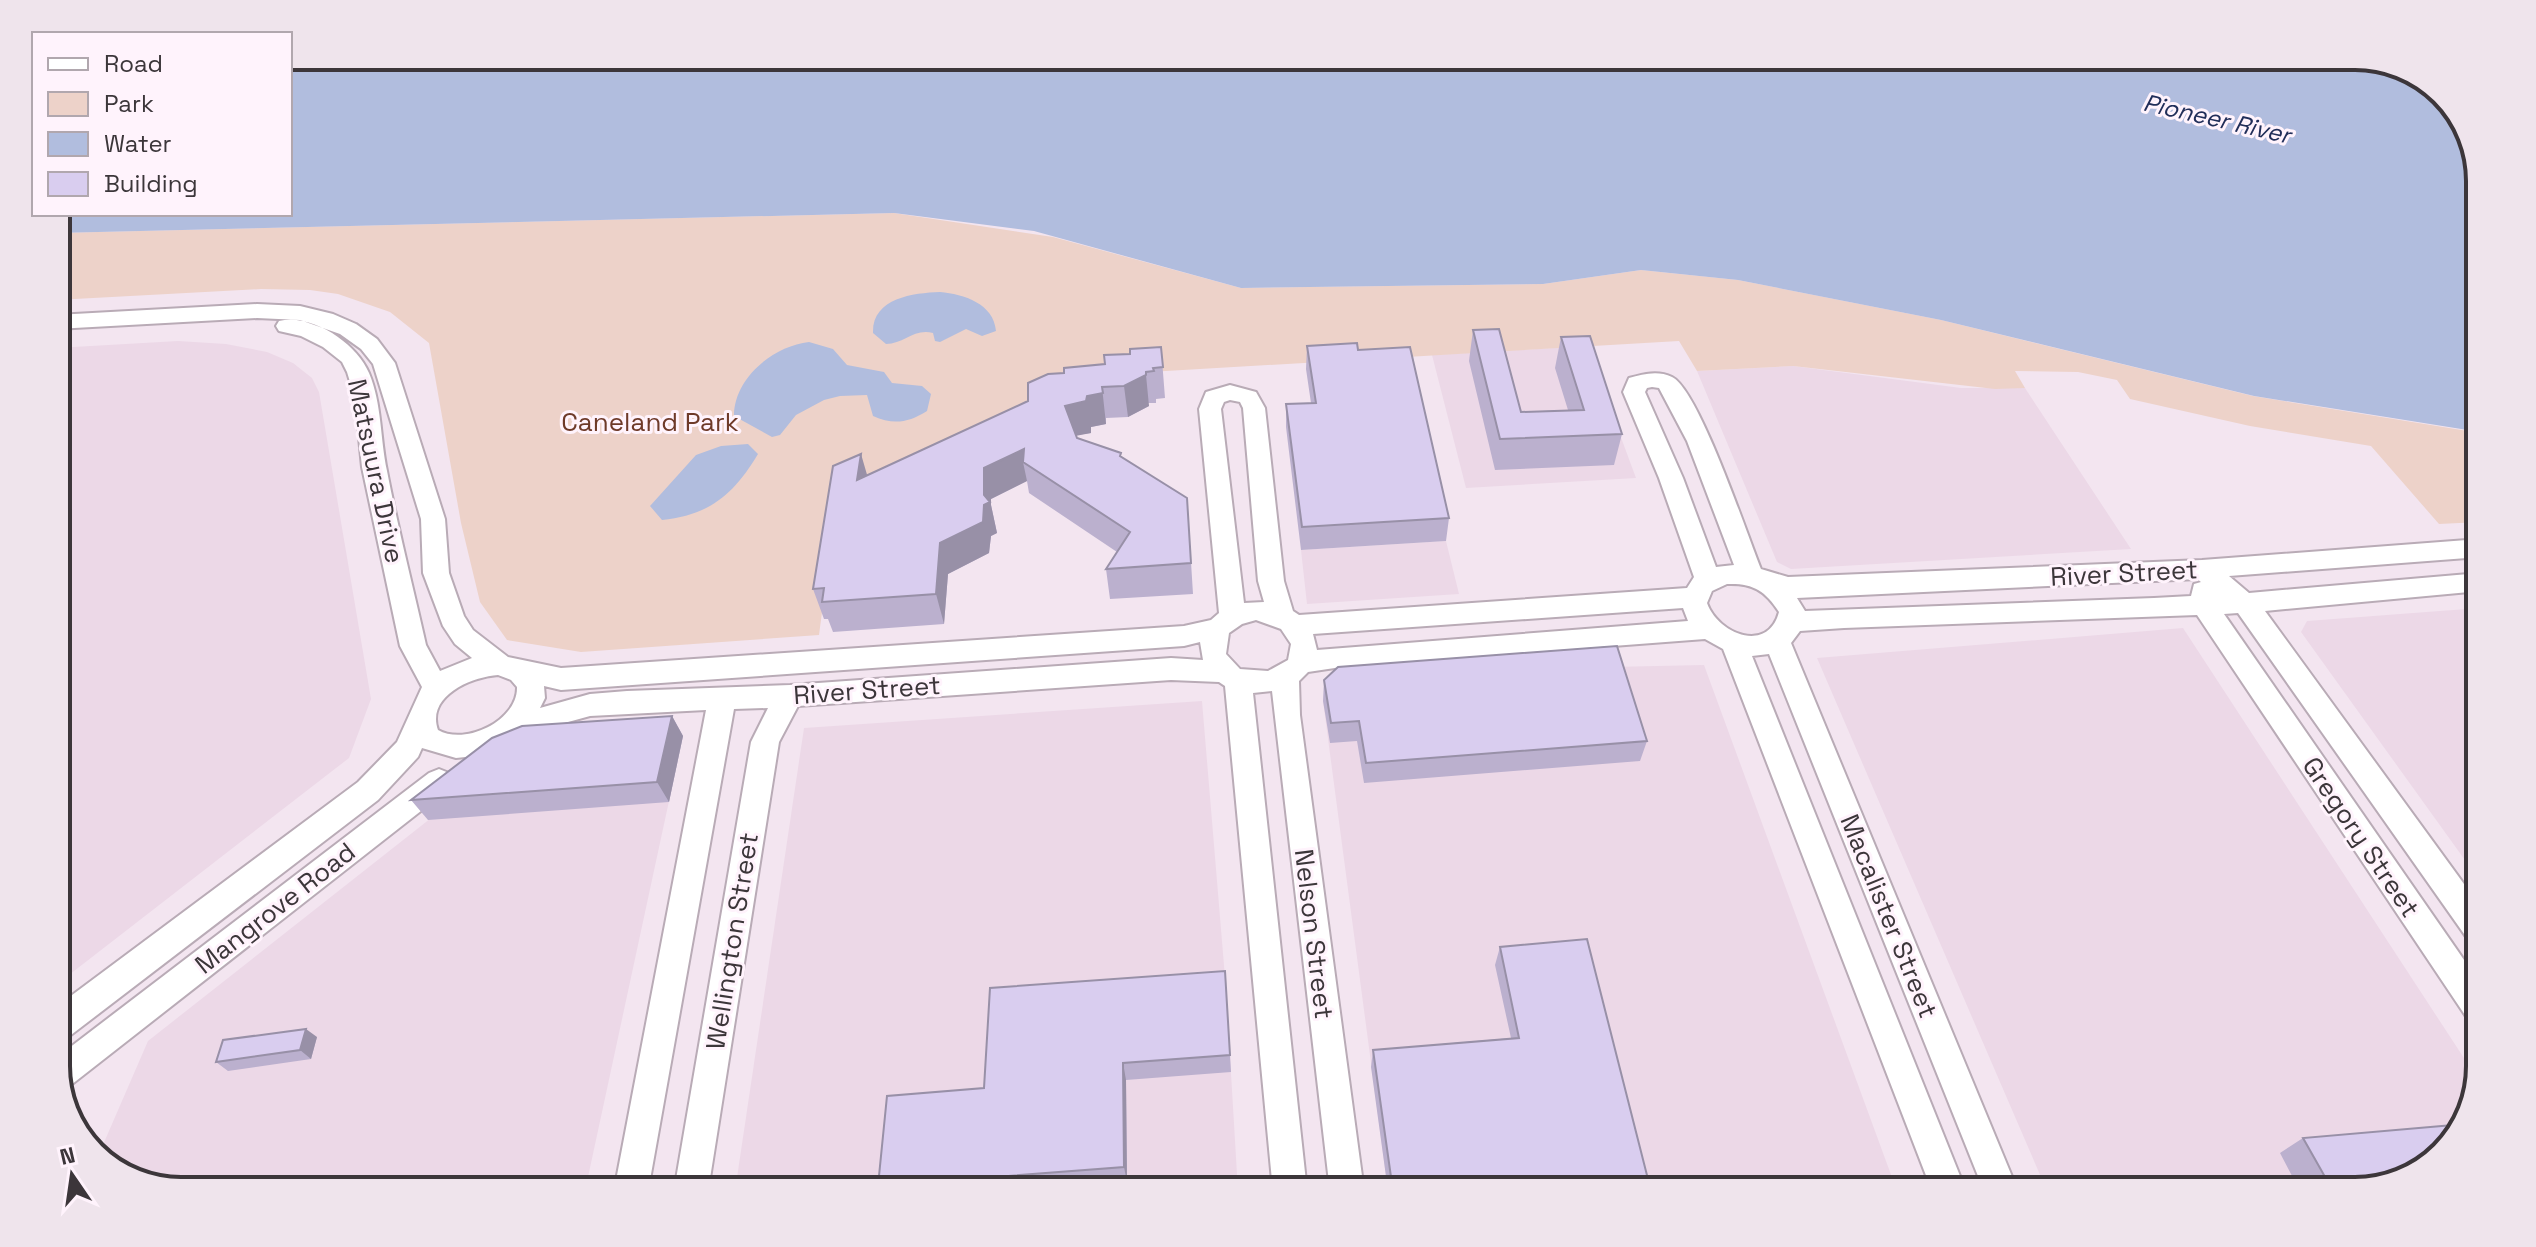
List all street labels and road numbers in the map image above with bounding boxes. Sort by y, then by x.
street label: Matsuura Drive [340,376,412,566]
street label: River Street [2049,552,2199,594]
street label: River Street [792,668,942,712]
street label: Gregory Street [2295,750,2427,924]
street label: Macalister Street [1833,809,1945,1023]
street label: Wellington Street [698,830,766,1052]
street label: Mangrove Road [188,835,362,981]
street label: Nelson Street [1287,847,1341,1021]

